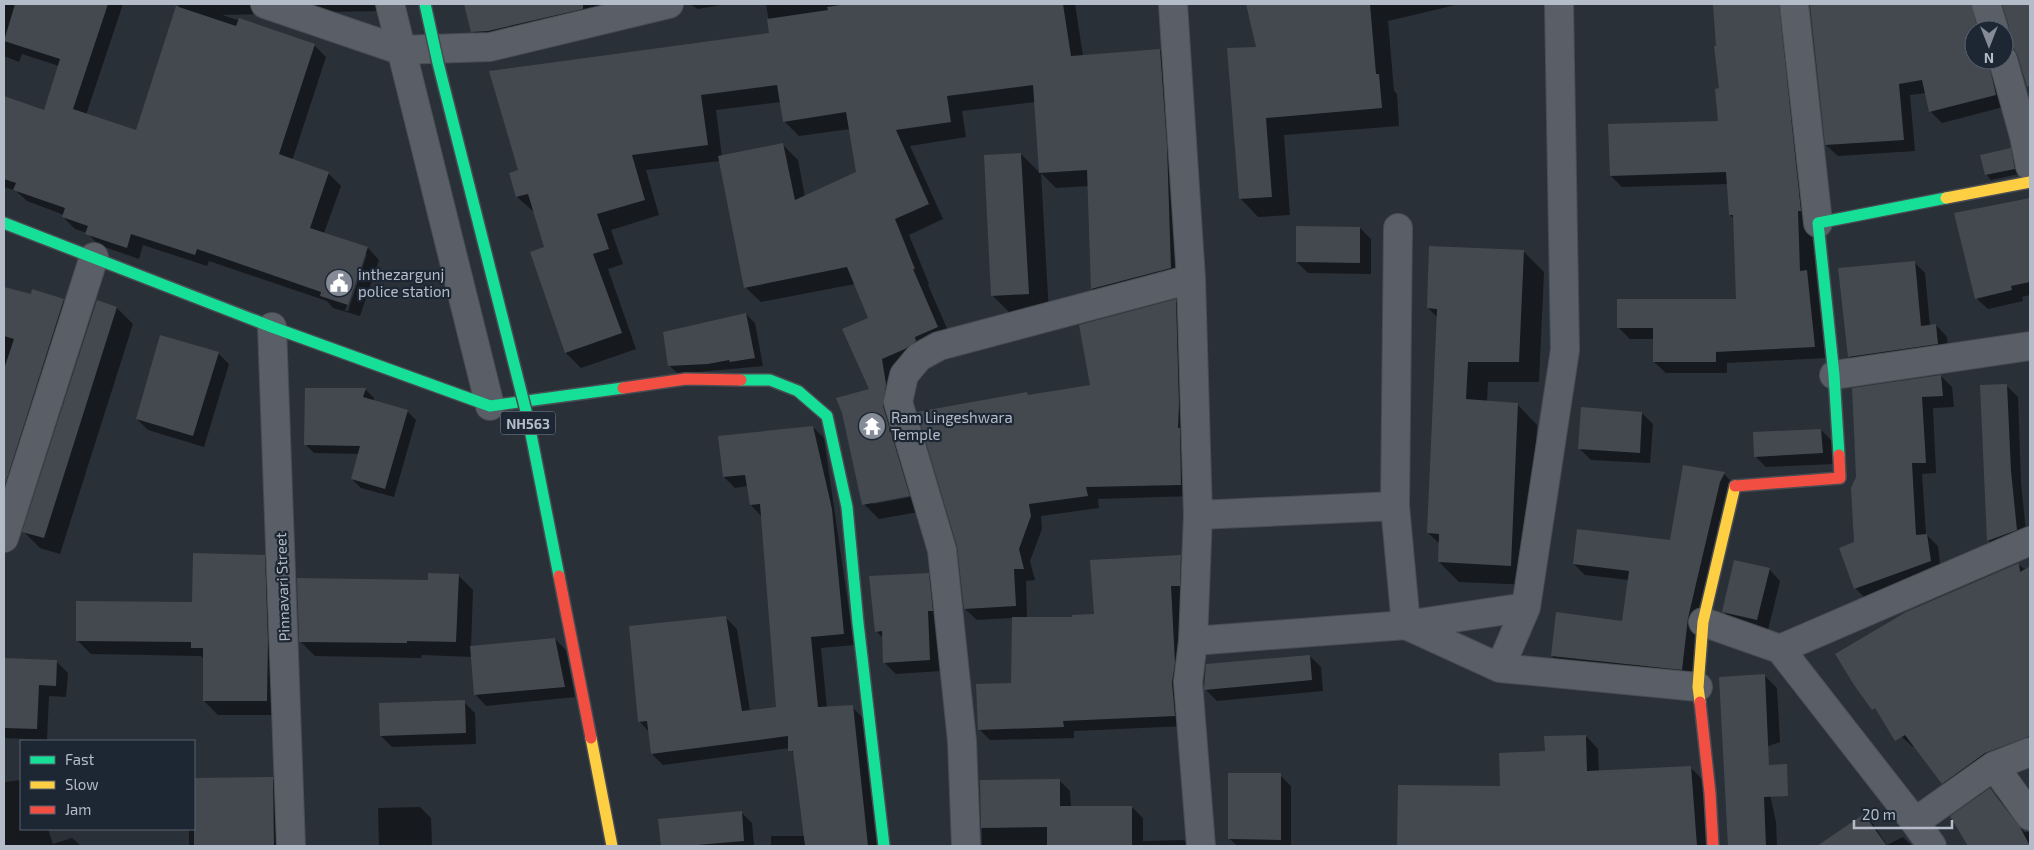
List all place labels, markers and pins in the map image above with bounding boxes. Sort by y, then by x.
place label: inthezargunj police station [358,265,450,300]
public building icon: inthezargunj police station [324,268,354,298]
place label: Ram Lingeshwara Temple [891,408,1013,443]
temple icon: Ram Lingeshwara Temple [857,411,887,441]

